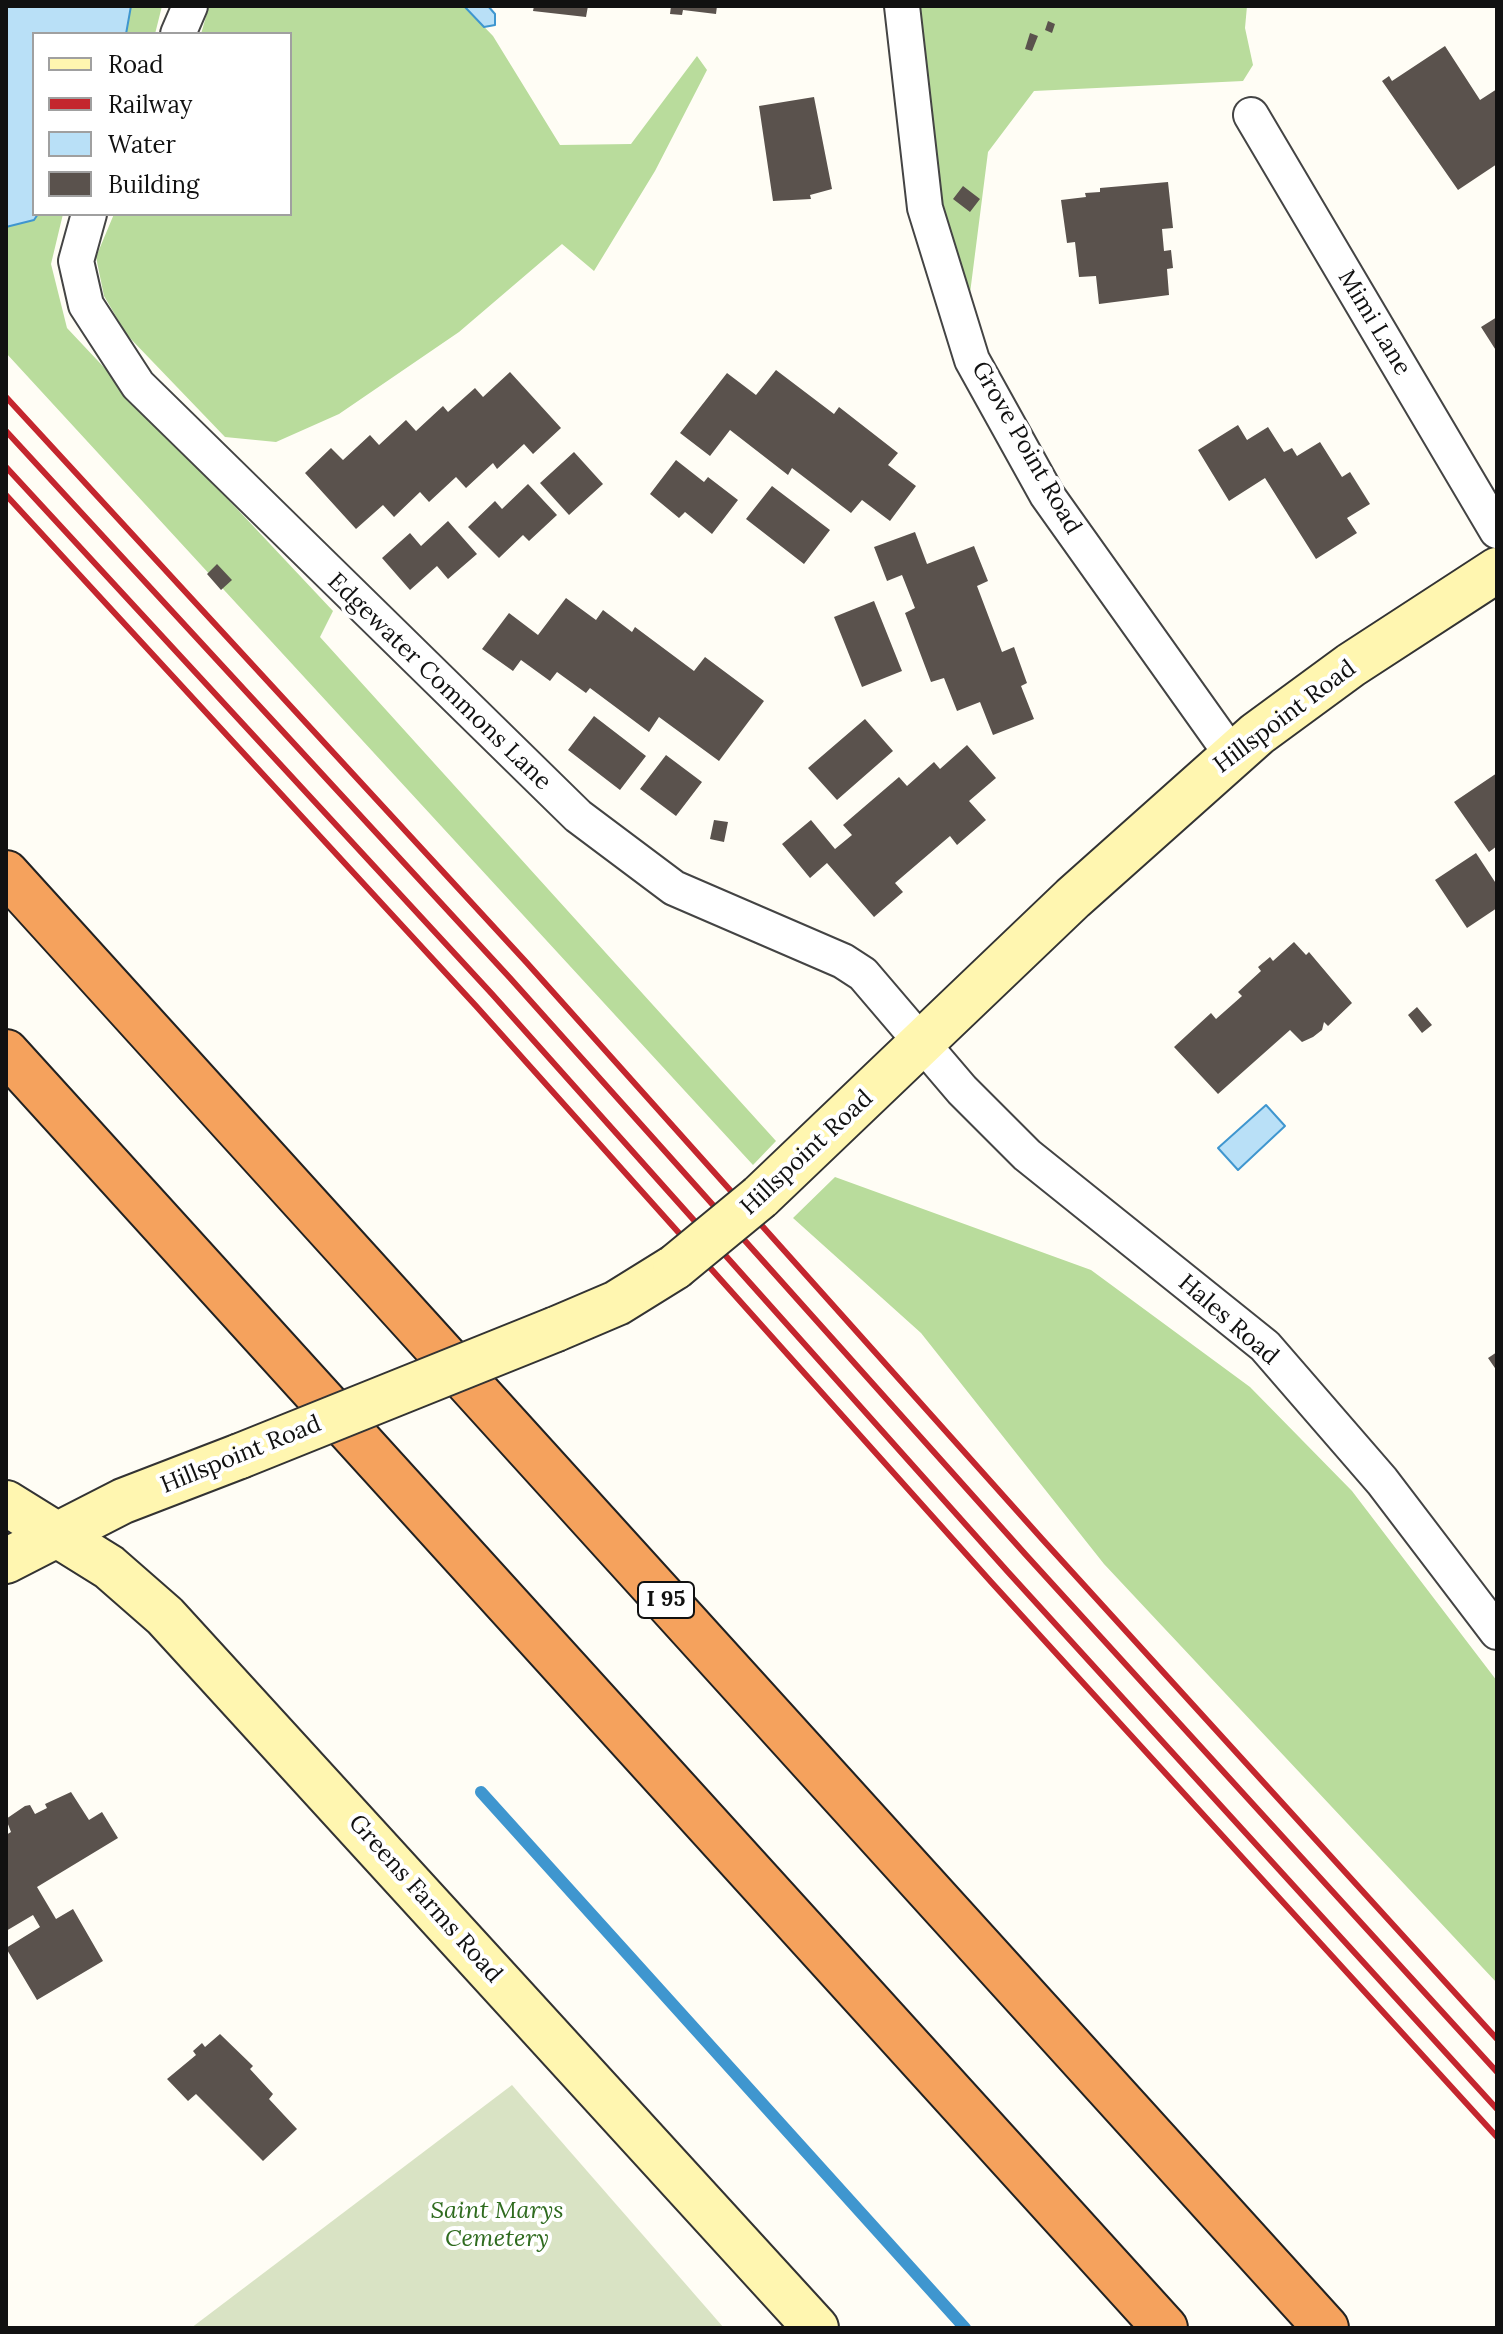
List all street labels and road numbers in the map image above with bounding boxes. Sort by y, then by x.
street label: Mimi Lane [1331,265,1417,381]
street label: Grove Point Road [965,357,1087,539]
street label: Edgewater Commons Lane [321,568,557,796]
street label: Hillspoint Road [1208,654,1362,780]
street label: Hillspoint Road [735,1084,879,1222]
street label: Hales Road [1172,1269,1284,1371]
street label: Hillspoint Road [157,1410,325,1500]
road number: I 95 [638,1582,694,1618]
street label: Greens Farms Road [342,1809,508,1989]

